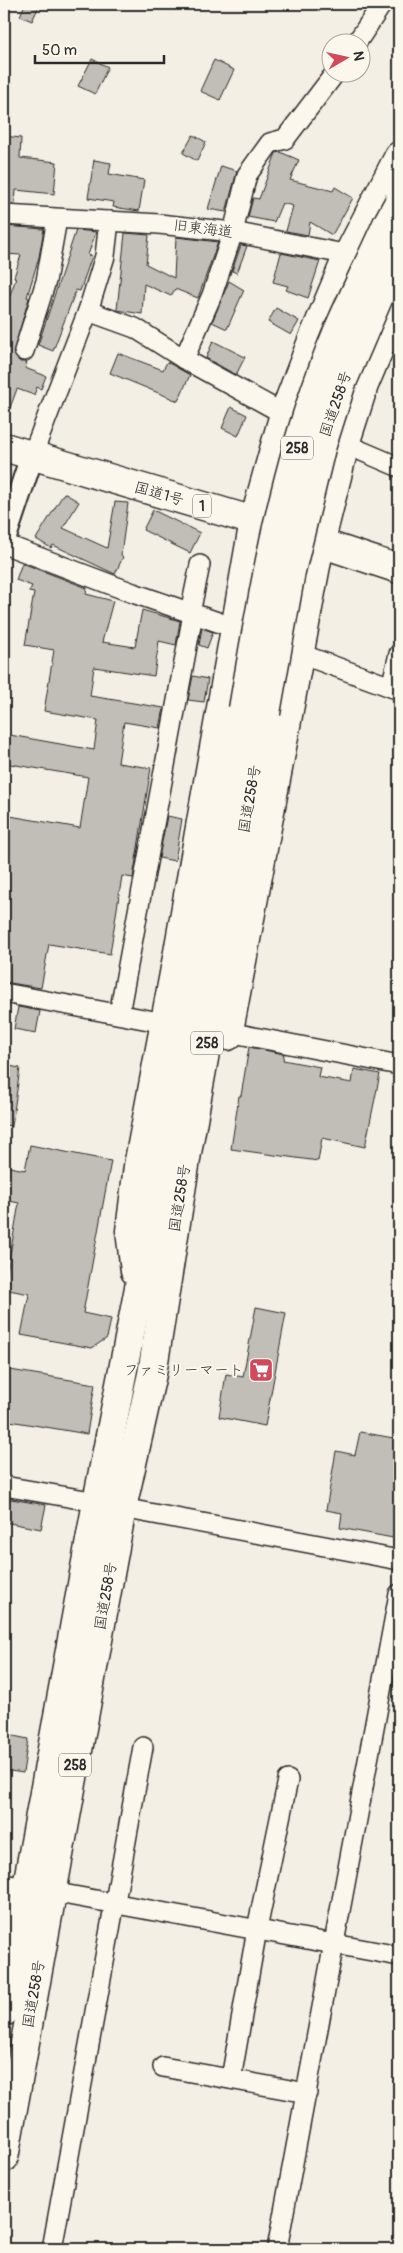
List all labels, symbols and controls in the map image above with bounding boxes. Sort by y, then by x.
scale bar [35,32,164,64]
north arrow [320,32,370,82]
text: 50 m [42,41,77,60]
text: N [349,50,367,62]
street label: 旧東海道 [172,216,234,242]
street label: 国道258号 [316,368,356,440]
road number: 258 [281,436,313,459]
street label: 国道1号 [132,478,186,510]
road number: 1 [193,494,211,518]
street label: 国道258号 [235,763,265,835]
road number: 258 [191,1032,223,1054]
street label: 国道258号 [165,1162,195,1234]
supermarket icon: ファミリーマート [248,1357,274,1383]
place label: ファミリーマート [124,1361,244,1380]
street label: 国道258号 [91,1560,121,1632]
road number: 258 [59,1754,91,1776]
street label: 国道258号 [19,1958,49,2030]

